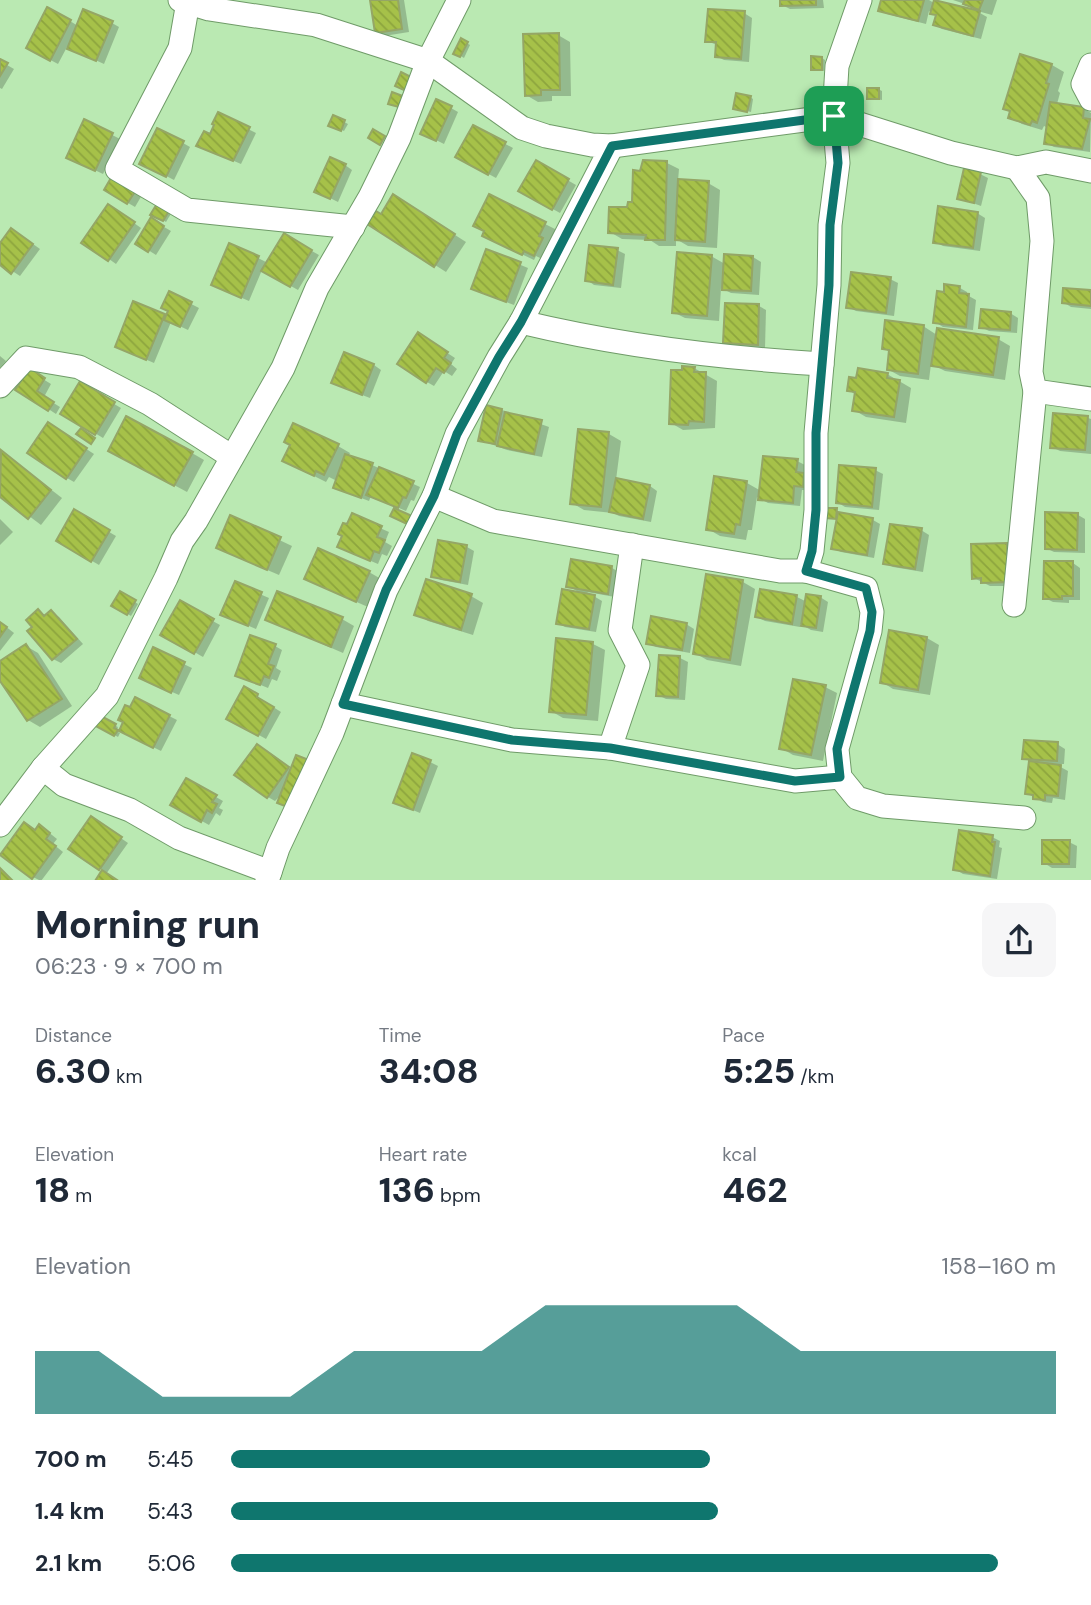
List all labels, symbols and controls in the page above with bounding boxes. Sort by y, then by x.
pin [804,86,864,146]
icon: arrive [815,97,853,135]
text: Morning run [35,900,260,950]
button: share [982,903,1056,977]
text: 06:23 · 9 × 700 m [35,951,223,981]
text: Distance [35,1023,112,1048]
text: Time [379,1023,422,1048]
text: Pace [722,1023,765,1048]
text: 6.30 [35,1048,111,1094]
text: 34:08 [379,1048,479,1094]
text: 5:25 [722,1048,795,1094]
text: km [111,1064,143,1089]
text: /km [795,1064,834,1089]
text: Elevation [35,1142,114,1167]
text: Heart rate [379,1142,467,1167]
text: kcal [722,1142,757,1167]
text: 18 [35,1167,70,1213]
text: 136 [379,1167,435,1213]
text: 462 [722,1167,787,1213]
text: m [70,1183,92,1208]
text: bpm [435,1183,481,1208]
text: Elevation [35,1251,131,1281]
text: 158–160 m [941,1251,1056,1281]
text: 700 m [35,1444,107,1474]
text: 5:45 [147,1444,194,1474]
text: 1.4 km [35,1496,104,1526]
text: 5:43 [147,1496,193,1526]
text: 2.1 km [35,1548,102,1578]
text: 5:06 [147,1548,196,1578]

